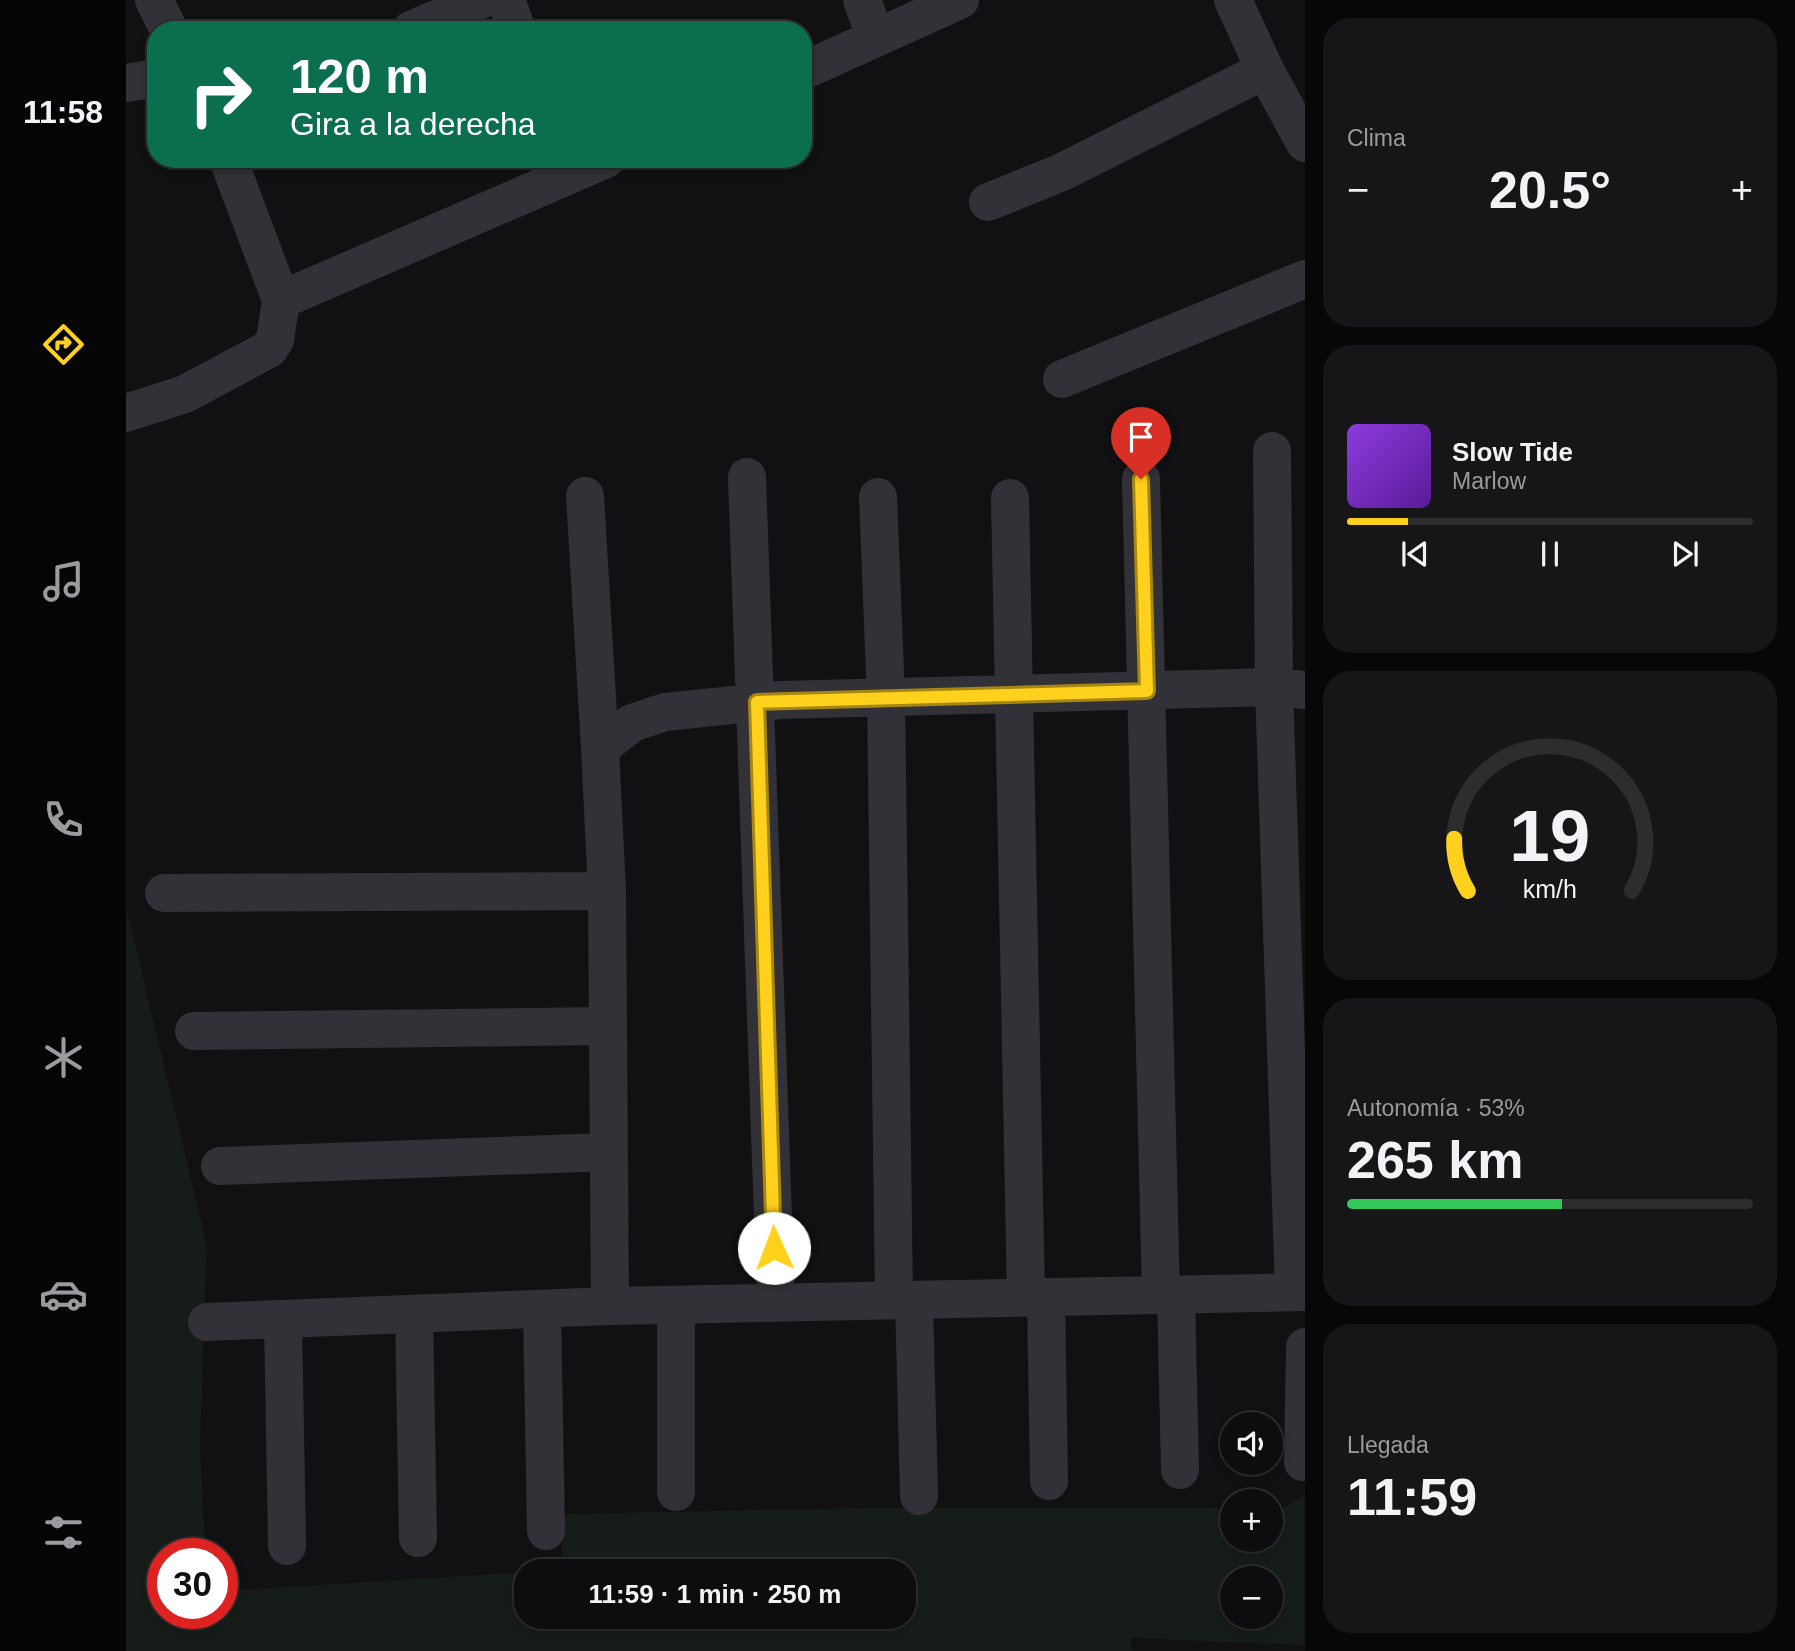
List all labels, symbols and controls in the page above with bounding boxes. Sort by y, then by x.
icon: right [175,49,266,140]
text: 120 m [290,49,429,103]
text: 11:58 [23,94,103,130]
text: Gira a la derecha [290,106,535,142]
text: Clima [1347,125,1406,151]
text: 20.5° [1489,161,1611,219]
text: − [1347,169,1369,211]
text: + [1731,169,1753,211]
icon: directions [39,320,88,369]
pin [1111,407,1171,479]
icon: arrive [1122,418,1160,456]
text: Slow Tide [1452,437,1573,467]
text: Marlow [1452,468,1526,494]
icon: previous [1396,535,1434,573]
icon: pause [1531,535,1569,573]
icon: next [1666,535,1704,573]
icon: music [39,557,88,606]
icon: phone [39,795,88,844]
text: 19 [1510,796,1590,877]
text: km/h [1523,875,1577,903]
icon: climate [39,1033,88,1082]
text: Autonomía · 53% [1347,1095,1525,1121]
text: 265 km [1347,1131,1523,1189]
position arrow [737,1211,811,1285]
icon: car [39,1270,88,1319]
map controls [1220,1412,1283,1629]
button: sound [1220,1412,1283,1475]
text: Llegada [1347,1432,1429,1458]
text: 11:59 [1347,1468,1477,1526]
button: + [1220,1489,1283,1552]
icon: filters [39,1508,88,1557]
speed limit sign: 30 [147,1538,238,1629]
button: − [1220,1566,1283,1629]
text: 11:59 · 1 min · 250 m [589,1579,841,1609]

